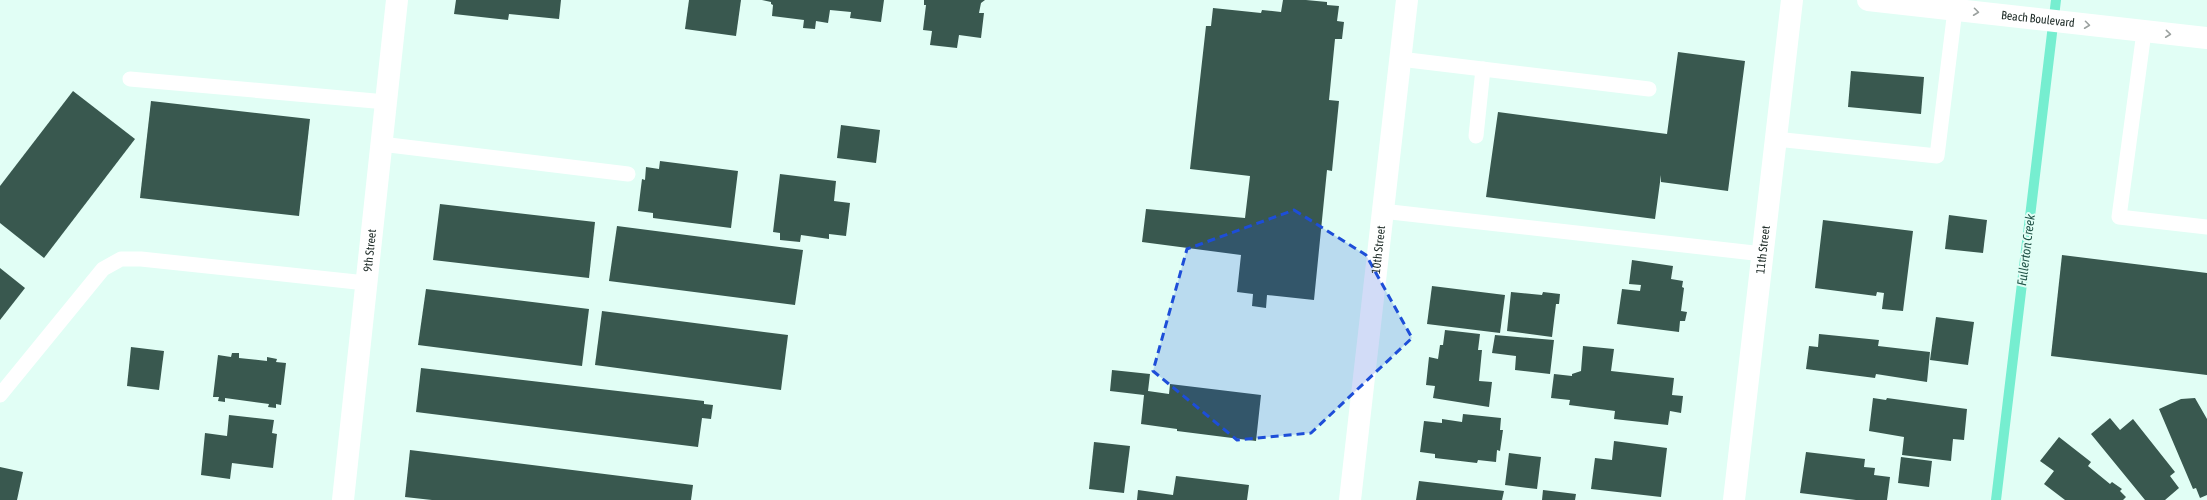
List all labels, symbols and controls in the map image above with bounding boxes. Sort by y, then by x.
one-way arrow [1973,8,1979,17]
street label: Beach Boulevard [2000,8,2075,30]
one-way arrow [2084,21,2091,30]
one-way arrow [2165,29,2171,38]
water label: Fullerton Creek [2014,213,2038,287]
street label: 10th Street [1369,224,1388,275]
street label: 11th Street [1753,224,1773,275]
street label: 9th Street [361,228,379,273]

